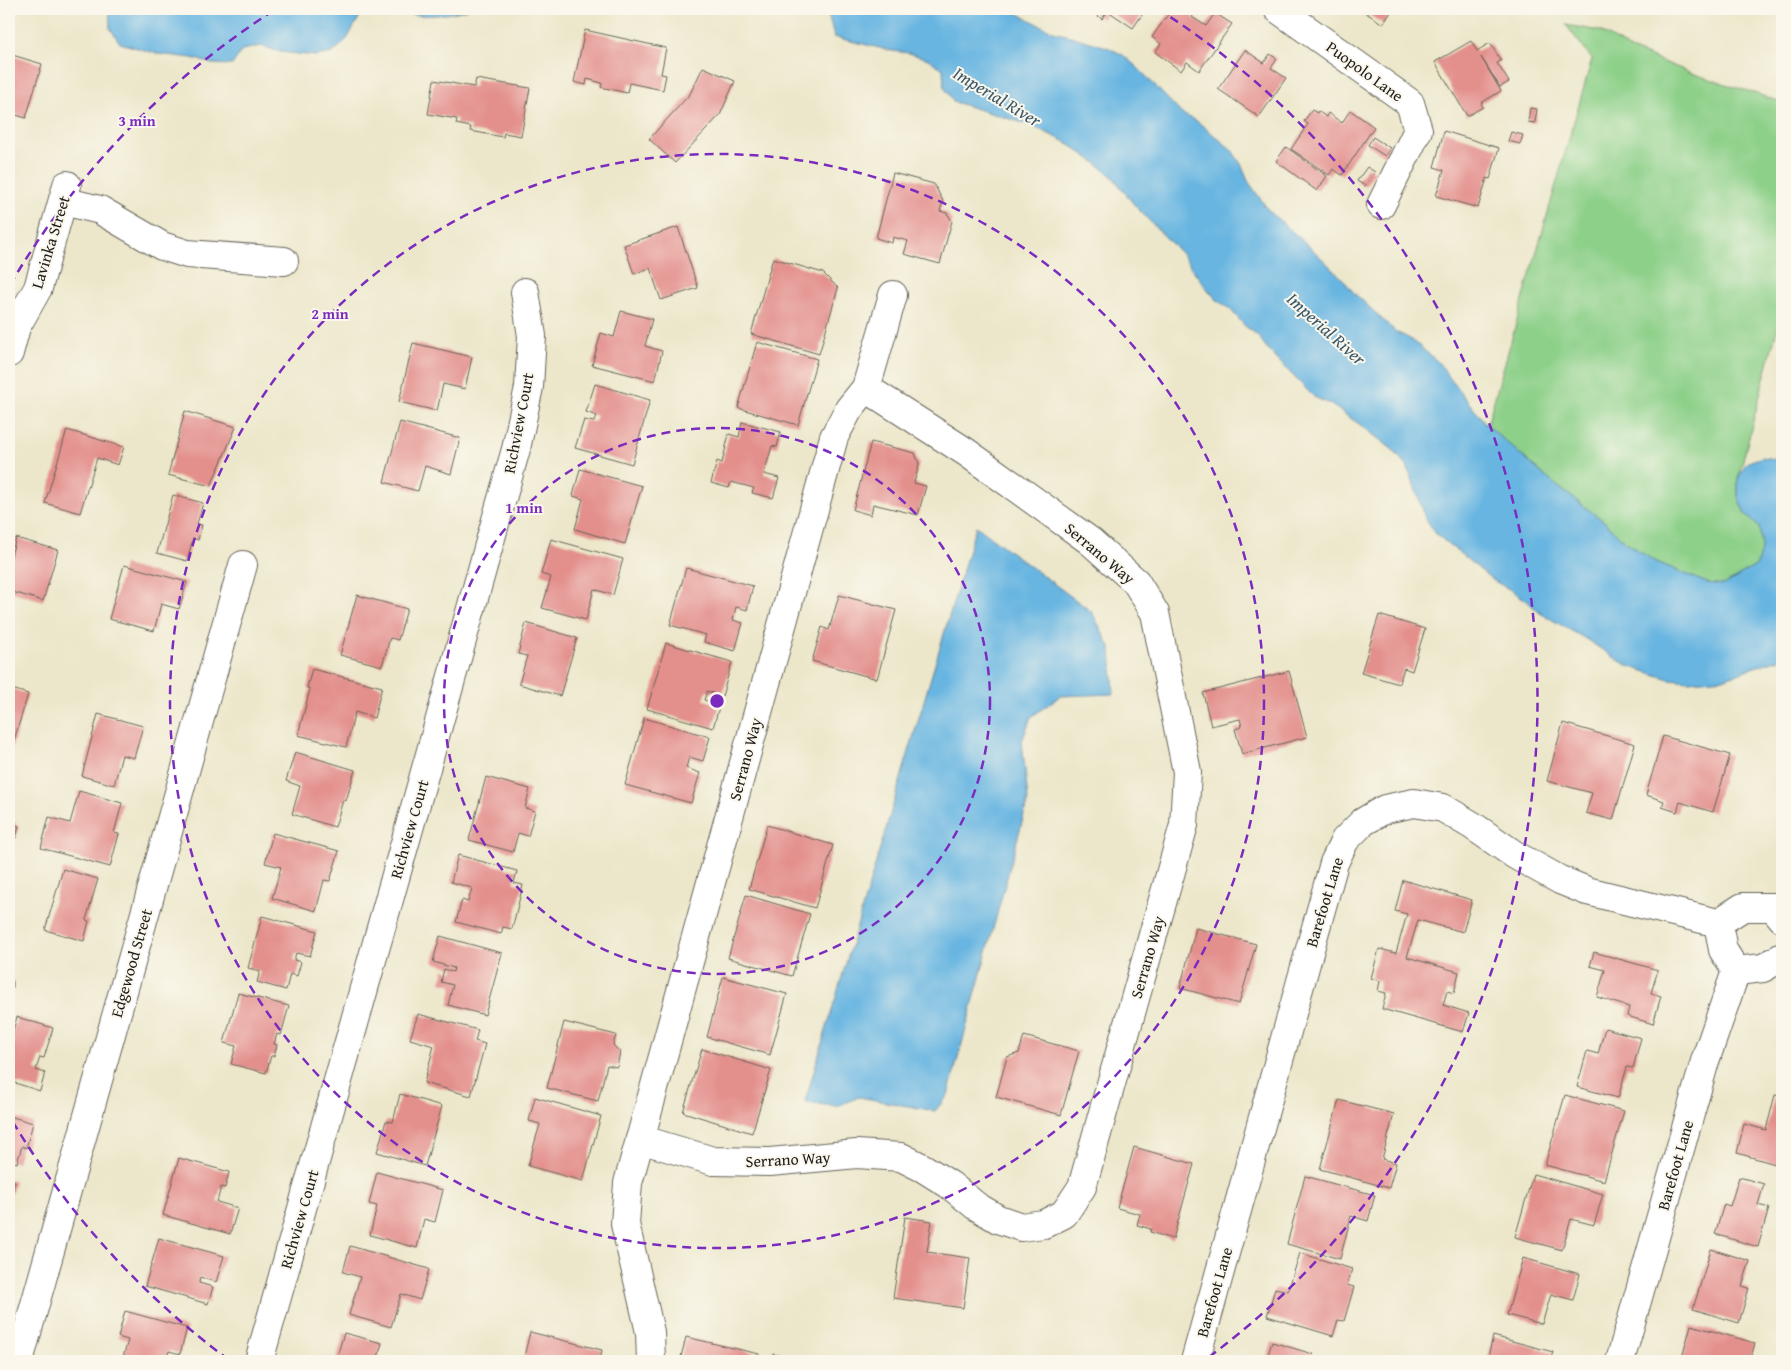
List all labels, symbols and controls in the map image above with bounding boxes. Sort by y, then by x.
street label: Puopolo Lane [1321,35,1409,107]
water label: Imperial River [948,60,1047,134]
text: 3 min [118,110,156,131]
street label: Lavinka Street [24,192,76,292]
water label: Imperial River [1281,286,1373,372]
text: 2 min [311,303,349,324]
street label: Richview Court [496,370,540,475]
text: 1 min [505,497,543,518]
street label: Serrano Way [1060,516,1140,590]
centre of rings [708,692,726,710]
street label: Serrano Way [722,715,768,803]
street label: Richview Court [383,776,435,881]
street label: Barefoot Lane [1299,854,1349,950]
street label: Edgewood Street [104,905,158,1020]
street label: Serrano Way [1124,913,1170,1001]
street label: Barefoot Lane [1651,1117,1699,1213]
street label: Serrano Way [745,1145,831,1173]
street label: Richview Court [273,1166,325,1271]
street label: Barefoot Lane [1190,1244,1238,1340]

